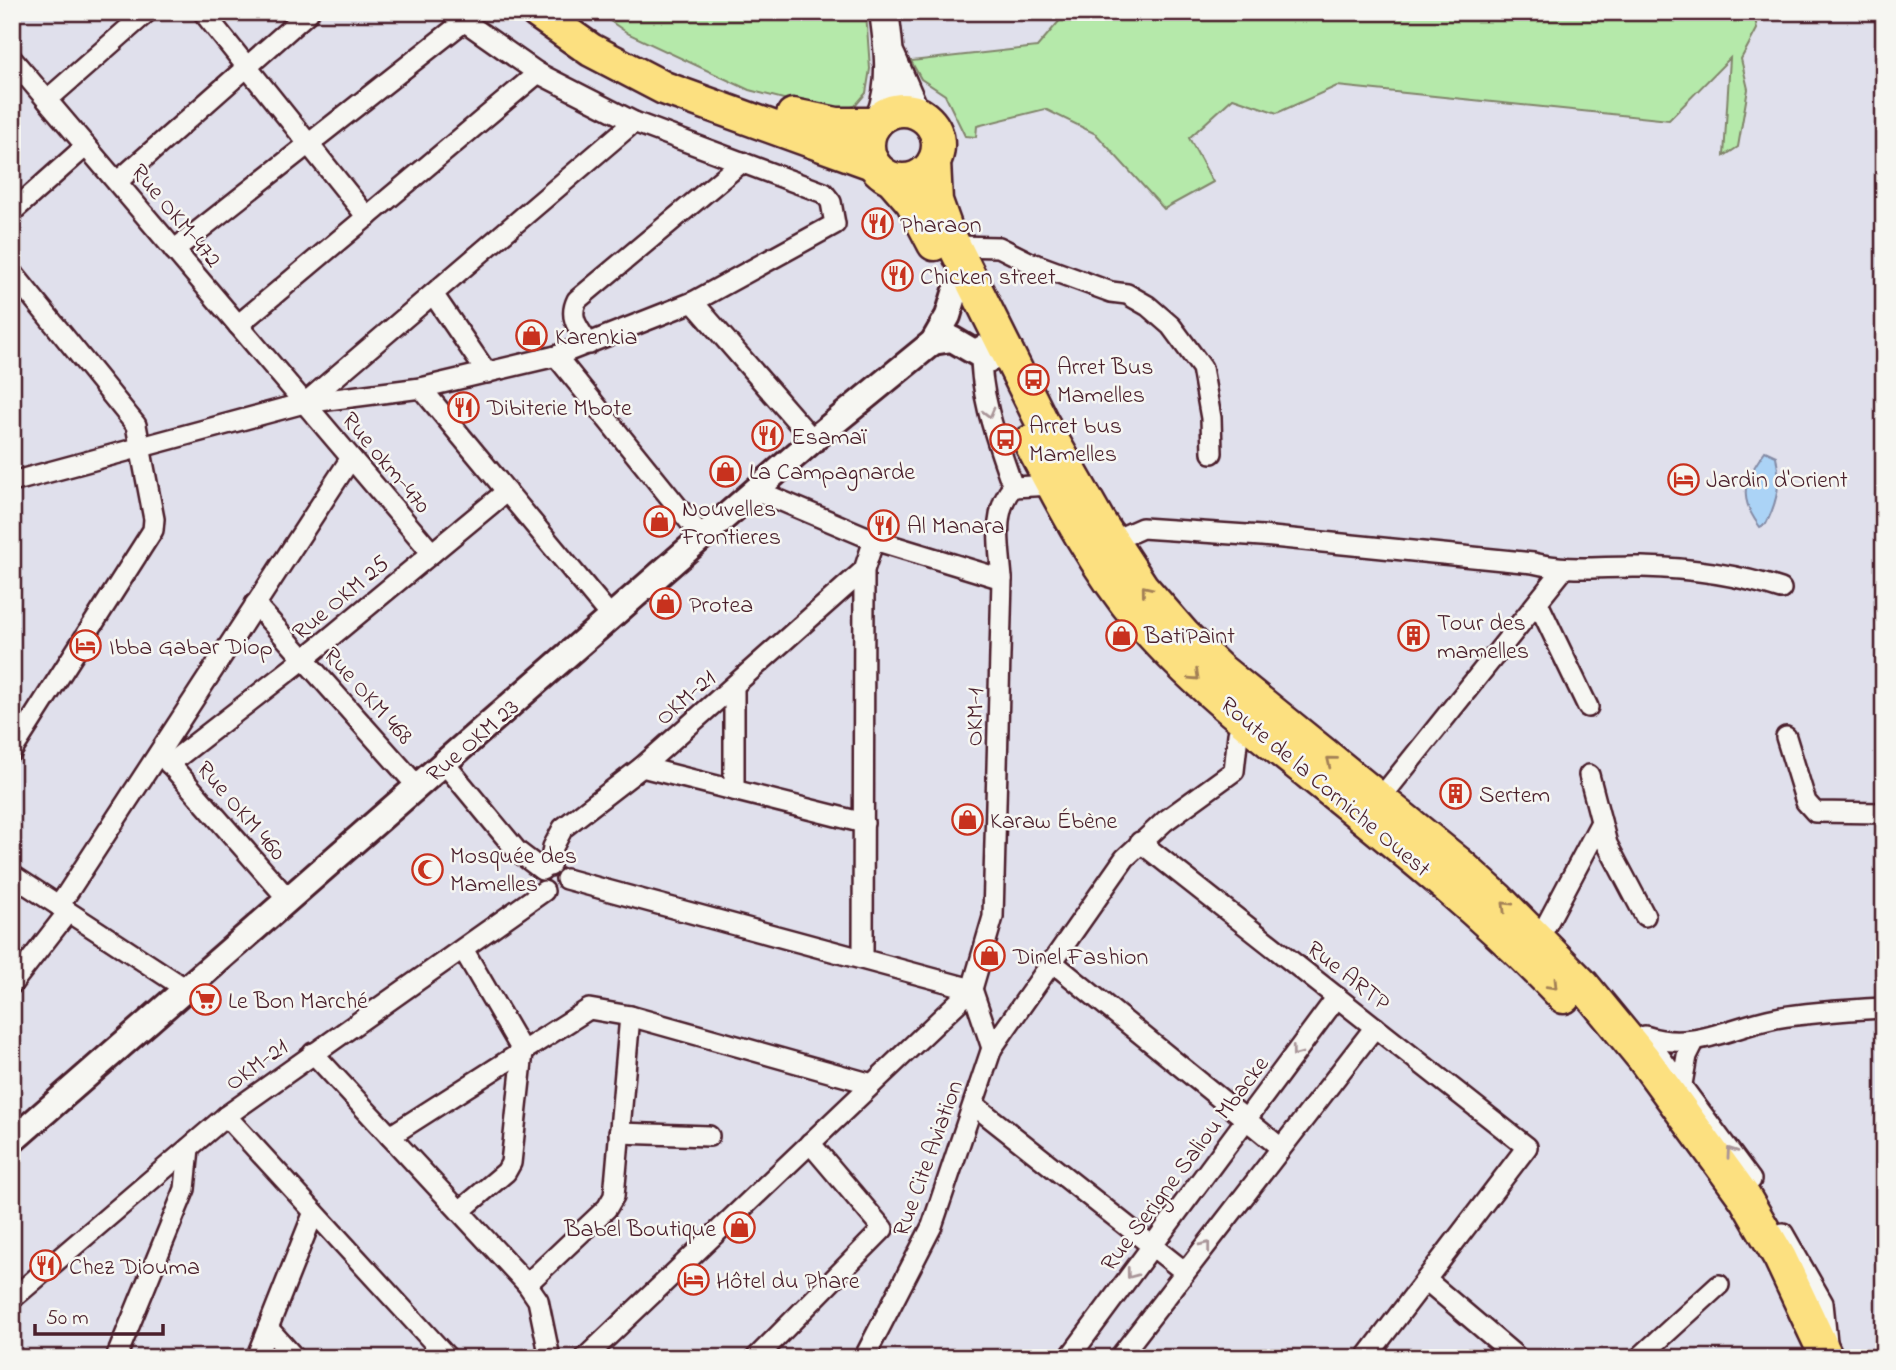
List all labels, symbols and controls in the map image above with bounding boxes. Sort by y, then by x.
street label: Rue OKM-472 [121,157,229,276]
restaurant icon: Pharaon [860,207,894,241]
place label: Pharaon [900,209,982,244]
restaurant icon: Chicken street [880,259,914,293]
place label: Chicken street [920,261,1056,296]
shop icon: Karenkia [515,319,549,353]
place label: Karenkia [555,321,637,356]
place label: Arret Bus Mamelles [1057,351,1154,414]
bus stop icon: Arret Bus Mamelles [1017,363,1051,397]
restaurant icon: Dibiterie Mbote [447,390,481,424]
place label: Dibiterie Mbote [486,392,632,427]
street label: Rue okm-470 [332,405,438,522]
one-way arrow [981,407,996,419]
place label: Arret bus Mamelles [1029,410,1122,473]
restaurant icon: Esamaï [751,419,785,453]
place label: Esamaï [791,421,867,456]
bus stop icon: Arret bus Mamelles [989,422,1023,456]
shop icon: La Campagnarde [709,454,743,488]
place label: La Campagnarde [749,456,915,491]
hotel icon: Jardin d'Orient [1666,462,1700,496]
place label: Jardin d'Orient [1706,464,1848,499]
place label: Nouvelles Frontieres [681,493,781,556]
shop icon: Nouvelles Frontieres [642,505,676,539]
restaurant icon: Al Manara [867,508,901,542]
place label: Al Manara [907,510,1005,545]
street label: Rue OKM 25 [285,548,398,650]
one-way arrow [1142,586,1154,599]
shop icon: Protea [649,587,683,621]
place label: Protea [689,589,753,624]
place label: Tour des mamelles [1437,607,1529,670]
shop icon: BatiPaint [1104,618,1138,652]
building icon: Tour des mamelles [1397,619,1431,653]
place label: BatiPaint [1143,620,1235,655]
hotel icon: Ibba Gabar Diop [69,629,103,663]
place label: Ibba Gabar Diop [109,631,273,666]
street label: Rue OKM 468 [314,640,421,753]
street label: OKM-21 [649,662,725,735]
one-way arrow [1187,668,1200,680]
street label: OKM-1 [958,687,995,747]
street label: Route de la Corniche Ouest [1211,689,1438,887]
street label: Rue OKM 23 [419,691,528,792]
street label: Rue OKM 460 [187,754,293,869]
one-way arrow [1326,756,1338,769]
building icon: Sertem [1439,777,1473,811]
place label: Sertem [1479,779,1550,814]
shop icon: Karaw Ébène [950,803,984,837]
place label: Karaw Ébène [990,805,1118,840]
place label: Mosquée des Mamelles [450,840,577,903]
mosque icon: Mosquée des Mamelles [410,852,444,886]
one-way arrow [1501,901,1514,914]
street label: Rue ARTP [1298,933,1397,1021]
shop icon: Dinel Fashion [973,939,1007,973]
place label: Dinel Fashion [1012,941,1148,976]
one-way arrow [1544,977,1557,990]
supermarket icon: Le Bon Marché [188,983,222,1017]
place label: Le Bon Marché [228,985,368,1020]
street label: OKM-21 [219,1031,297,1101]
one-way arrow [1292,1044,1305,1057]
street label: Rue Serigne Saliou Mbacke [1093,1049,1279,1280]
street label: Rue Cite Aviation [885,1076,974,1242]
one-way arrow [1727,1147,1739,1160]
shop icon: Babel Boutique [722,1211,756,1245]
place label: Babel Boutique [563,1213,716,1248]
one-way arrow [1197,1241,1210,1253]
restaurant icon: Chez Diouma [29,1249,63,1283]
place label: Chez Diouma [69,1251,200,1286]
hotel icon: Hôtel du Phare [676,1263,710,1297]
place label: Hôtel du Phare [716,1265,860,1300]
one-way arrow [1127,1266,1140,1279]
scale bar [35,1293,163,1337]
text: 50 m [46,1304,89,1334]

